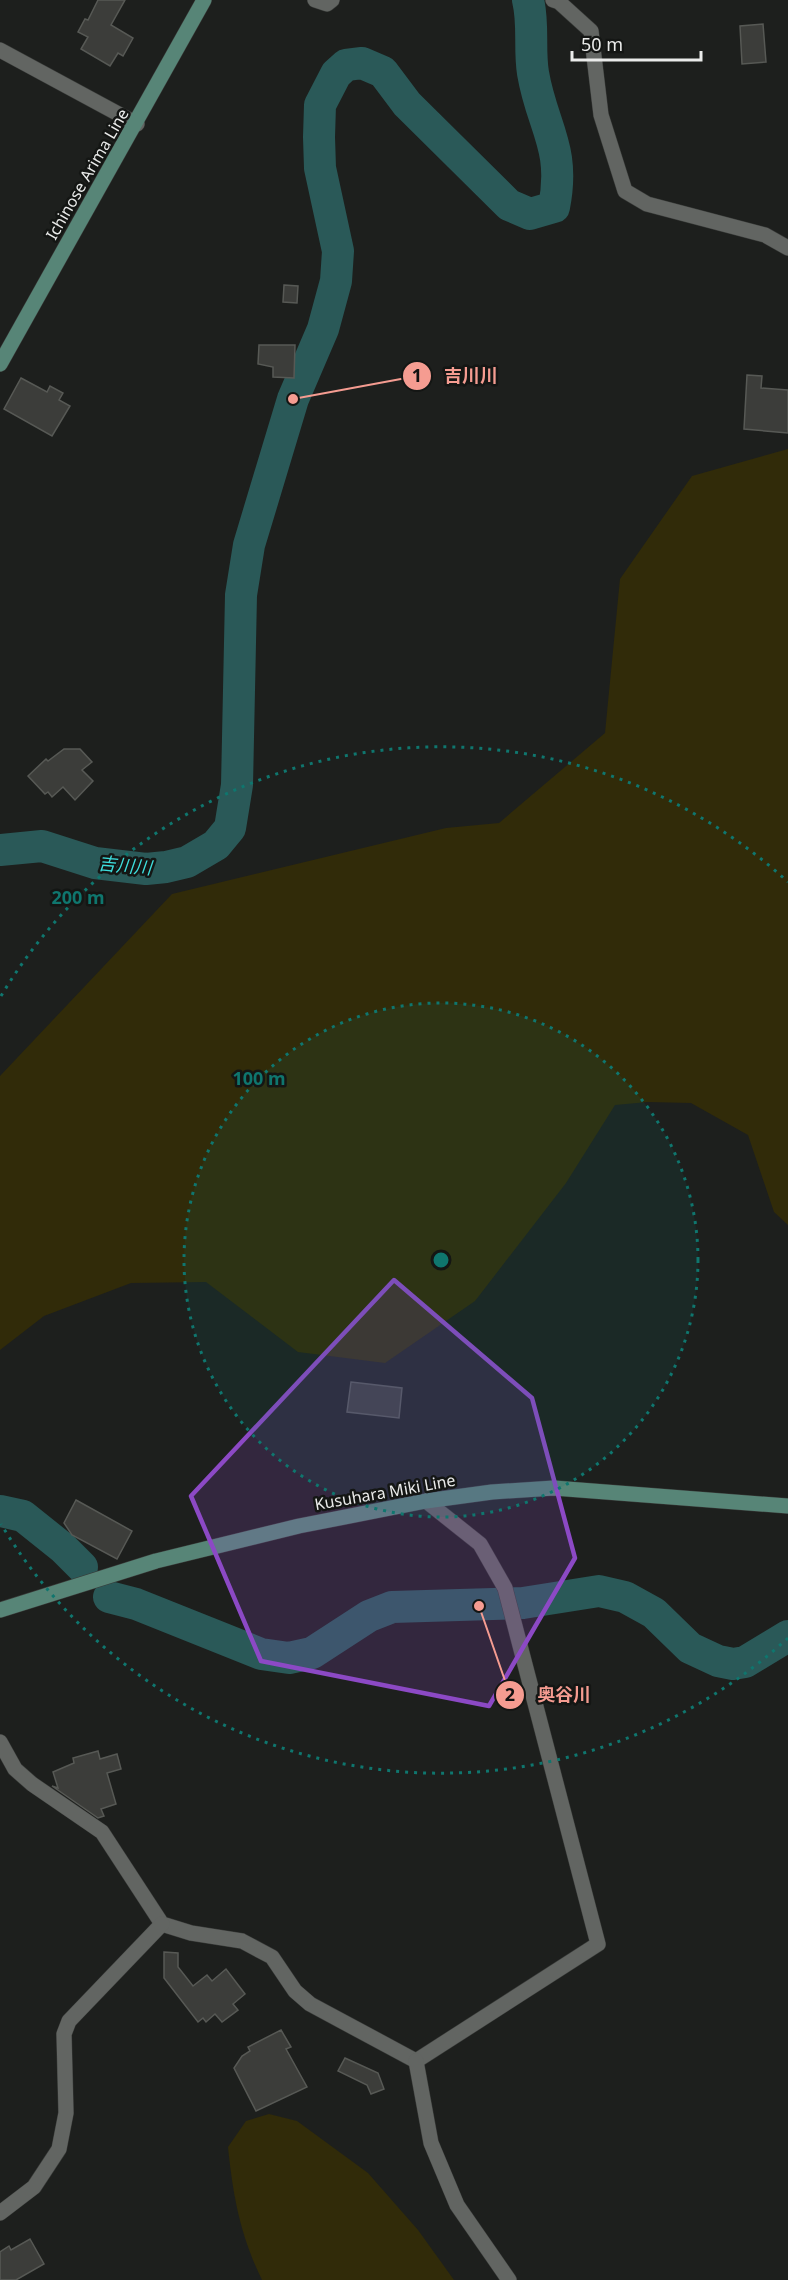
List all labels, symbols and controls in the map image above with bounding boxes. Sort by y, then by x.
scale bar [572,24,701,62]
text: 50 m [581,32,623,56]
street label: Ichinose Arima Line [40,104,134,244]
callout: 吉川川 [402,358,510,394]
text: 1 [412,363,422,387]
text: 吉川川 [444,363,498,387]
water label: 吉川川 [97,851,155,879]
text: 200 m [51,885,105,909]
text: 100 m [232,1066,286,1090]
centre of rings [431,1250,451,1270]
street label: Kusuhara Miki Line [313,1469,457,1515]
callout: 奥谷川 [495,1677,603,1713]
text: 2 [505,1682,515,1706]
text: 奥谷川 [537,1682,591,1706]

